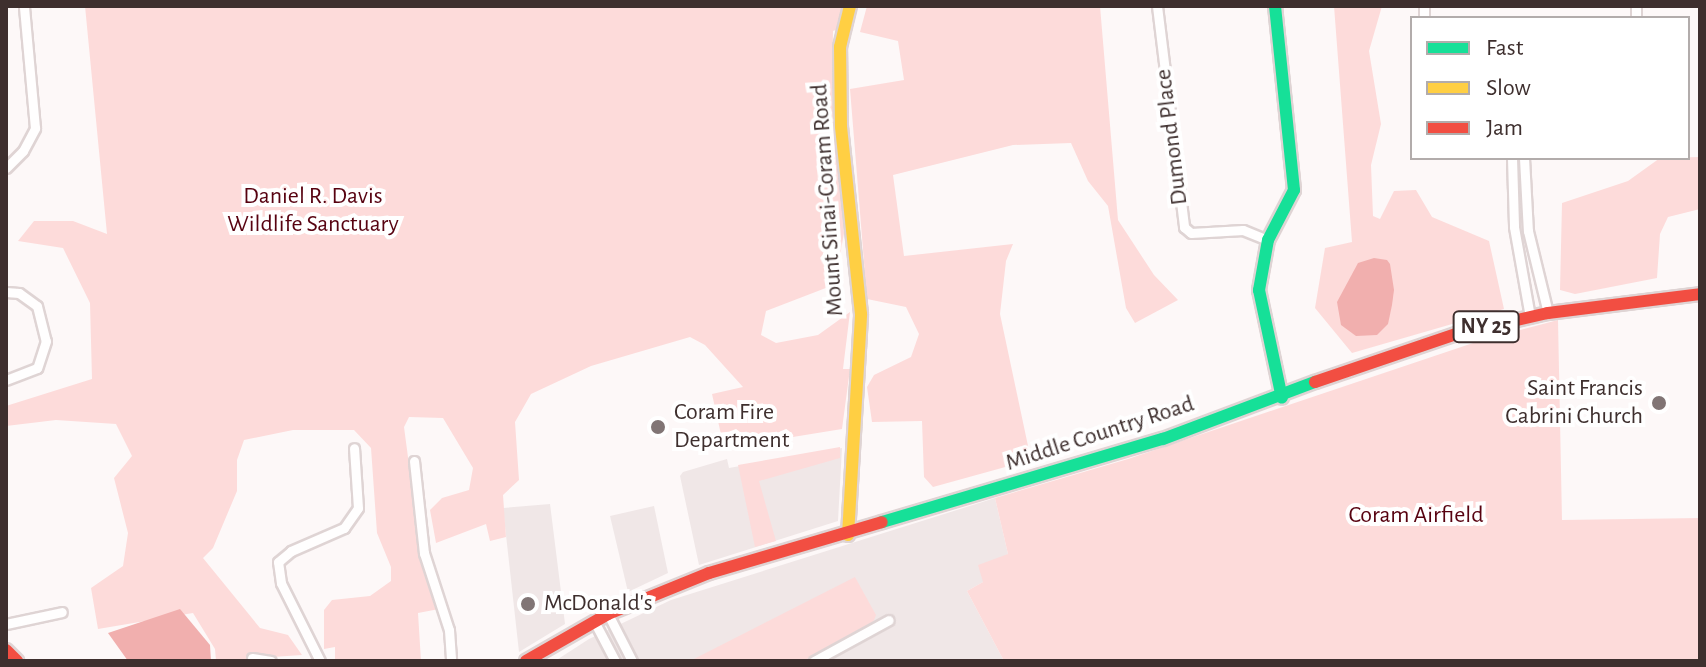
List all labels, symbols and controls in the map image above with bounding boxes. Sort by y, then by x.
legend [1410,16,1690,160]
text: Fast [1486,36,1523,60]
street label: Dumond Place [1149,67,1195,207]
text: Slow [1486,76,1531,100]
street label: Mount Sinai-Coram Road [806,83,850,317]
text: Jam [1486,116,1523,140]
park label: Daniel R. Davis Wildlife Sanctuary [227,183,399,239]
road number: NY 25 [1452,309,1520,345]
place label: Saint Francis Cabrini Church [1505,375,1643,431]
street label: Middle Country Road [1002,390,1198,478]
marker: Saint Francis Cabrini Church [1650,394,1668,412]
place label: Coram Fire Department [674,399,789,455]
marker: Coram Fire Department [649,418,667,436]
park label: Coram Airfield [1348,502,1484,530]
place label: McDonald's [544,590,653,618]
marker: McDonald's [519,595,537,613]

